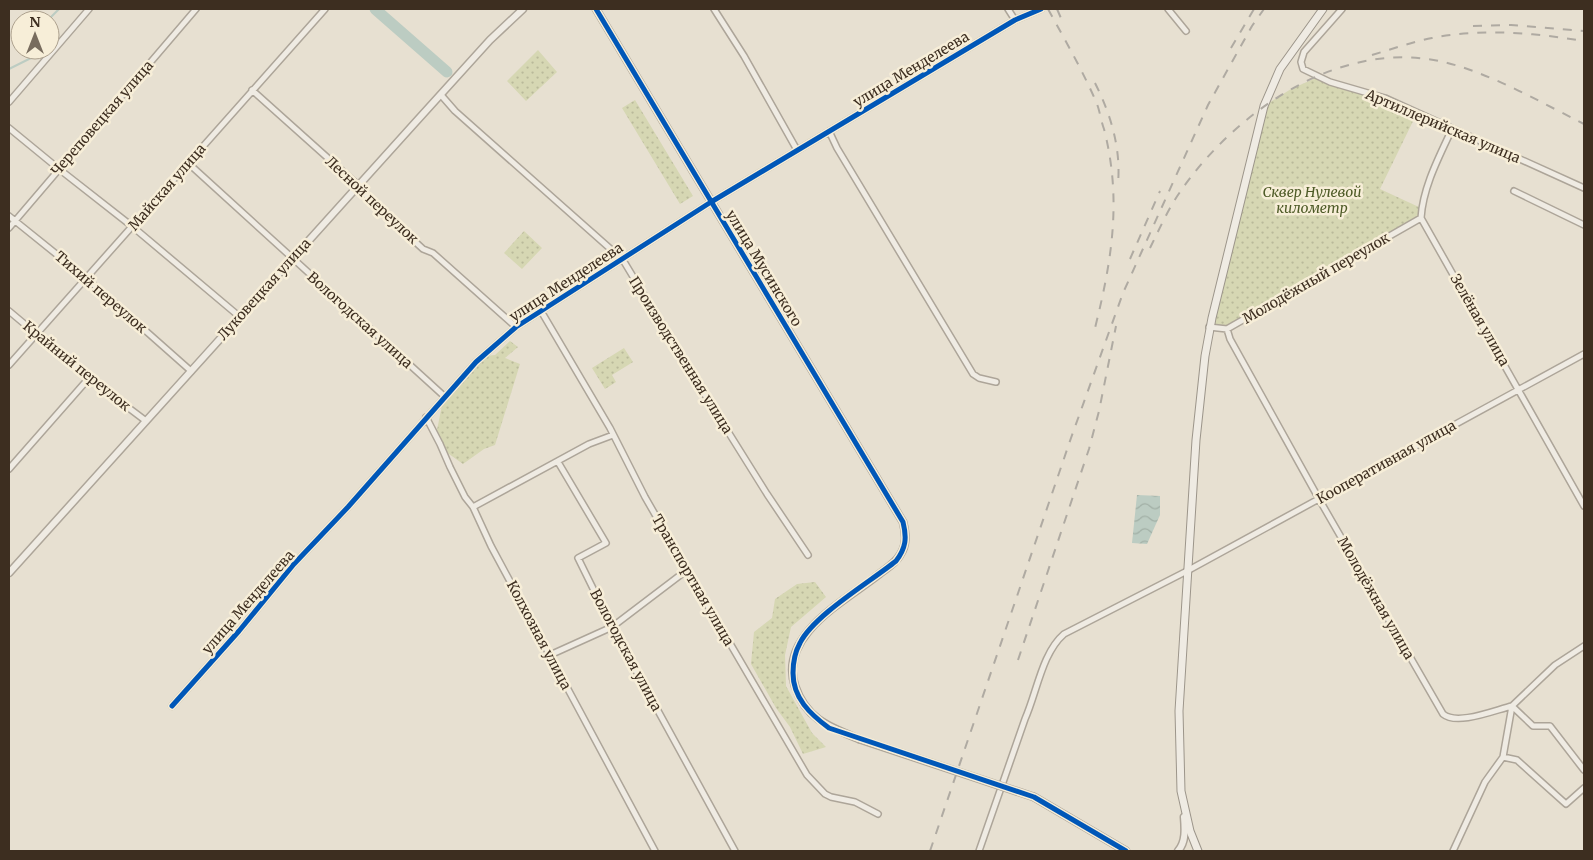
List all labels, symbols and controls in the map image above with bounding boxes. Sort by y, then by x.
north arrow [10,10,60,60]
text: N [29,13,41,31]
street label: улица Менделеева [850,27,973,111]
street label: Череповецкая улица [47,56,157,179]
street label: Артиллерийская улица [1362,85,1524,167]
street label: Майская улица [124,140,210,234]
street label: Лесной переулок [322,152,422,248]
park label: Сквер Нулевой километр [1262,183,1362,217]
street label: улица Мусинского [722,207,806,329]
street label: Молодёжный переулок [1239,228,1393,328]
street label: Луковецкая улица [214,234,315,344]
street label: улица Менделеева [506,238,627,325]
street label: Тихий переулок [51,247,151,337]
street label: Вологодская улица [304,268,417,372]
street label: Зелёная улица [1446,271,1514,370]
street label: Производственная улица [625,273,737,437]
street label: Крайний переулок [19,317,135,415]
street label: Кооперативная улица [1313,416,1459,508]
street label: Транспортная улица [648,511,738,649]
street label: Молодёжная улица [1334,534,1419,663]
street label: улица Менделеева [198,546,298,658]
street label: Колхозная улица [503,577,576,693]
street label: Вологодская улица [586,586,666,715]

